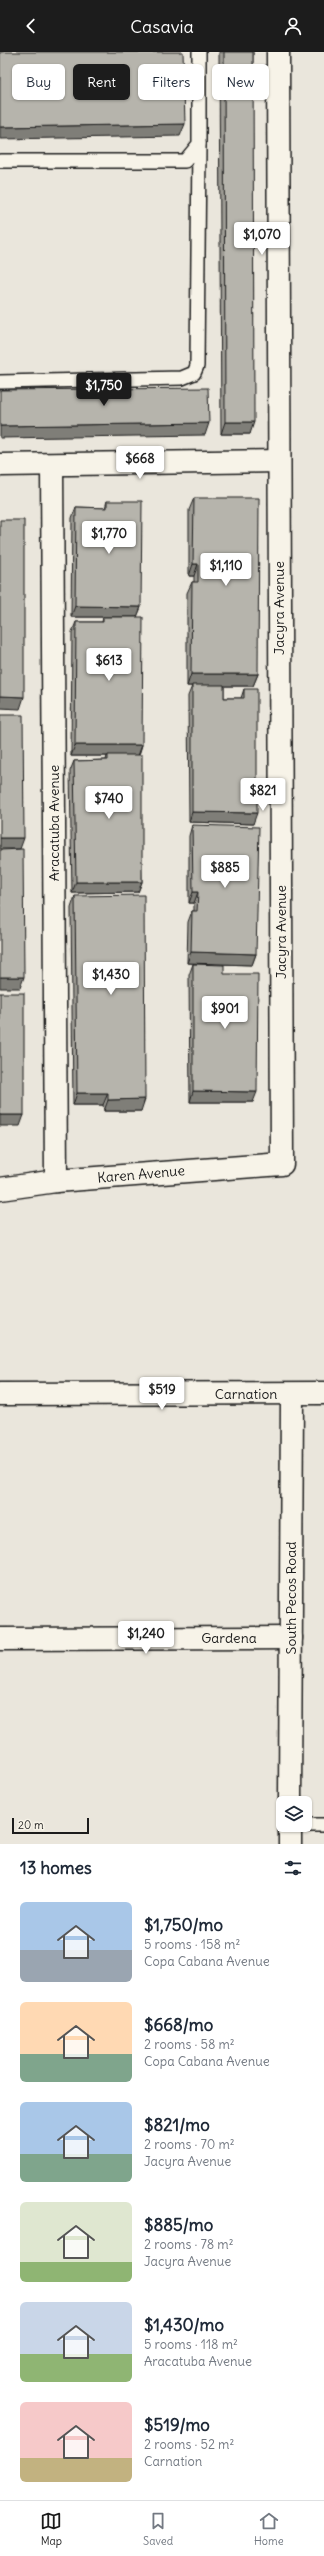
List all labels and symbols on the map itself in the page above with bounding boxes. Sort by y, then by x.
pin: $1,070 [229,222,295,256]
pin: $1,750 [71,373,137,407]
pin: $668 [116,446,164,480]
pin: $1,770 [76,521,142,555]
pin: $1,110 [193,553,259,587]
street label: Jacyra Avenue [270,561,288,655]
pin: $613 [85,648,133,682]
street label: Aracatuba Avenue [45,765,63,881]
pin: $821 [239,778,287,812]
pin: $740 [85,786,133,820]
pin: $885 [201,855,249,889]
street label: Jacyra Avenue [272,885,290,979]
pin: $1,430 [78,962,144,996]
pin: $901 [201,996,249,1030]
street label: Karen Avenue [96,1161,186,1187]
pin: $519 [138,1377,186,1411]
street label: Carnation [215,1385,277,1403]
street label: South Pecos Road [282,1542,300,1654]
pin: $1,240 [113,1621,179,1655]
street label: Gardena [201,1629,257,1647]
scale bar [12,1816,89,1835]

